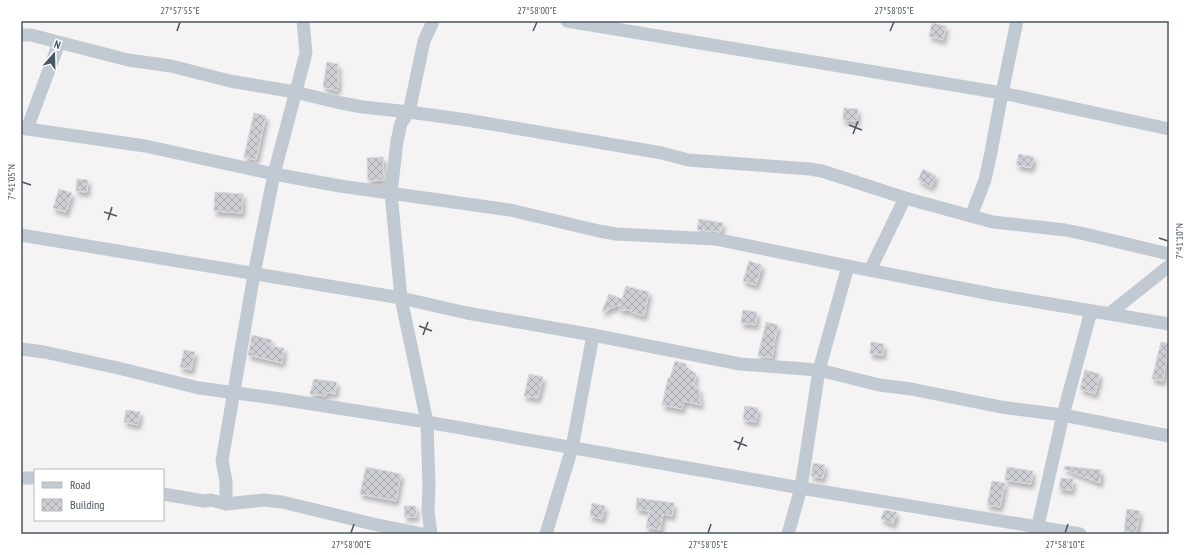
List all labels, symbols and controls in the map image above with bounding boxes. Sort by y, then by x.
text: 27°57'55"E [160,4,200,17]
text: 27°58'00"E [517,4,557,17]
text: 27°58'05"E [874,4,914,17]
north arrow [34,34,74,74]
text: N [52,37,63,52]
text: 7°41'05"N [5,164,18,200]
text: 7°41'10"N [1173,223,1186,259]
legend [34,469,164,521]
text: Road [70,477,90,492]
text: Building [70,497,105,512]
text: 27°58'00"E [331,538,371,551]
text: 27°58'05"E [688,538,728,551]
text: 27°58'10"E [1045,538,1085,551]

